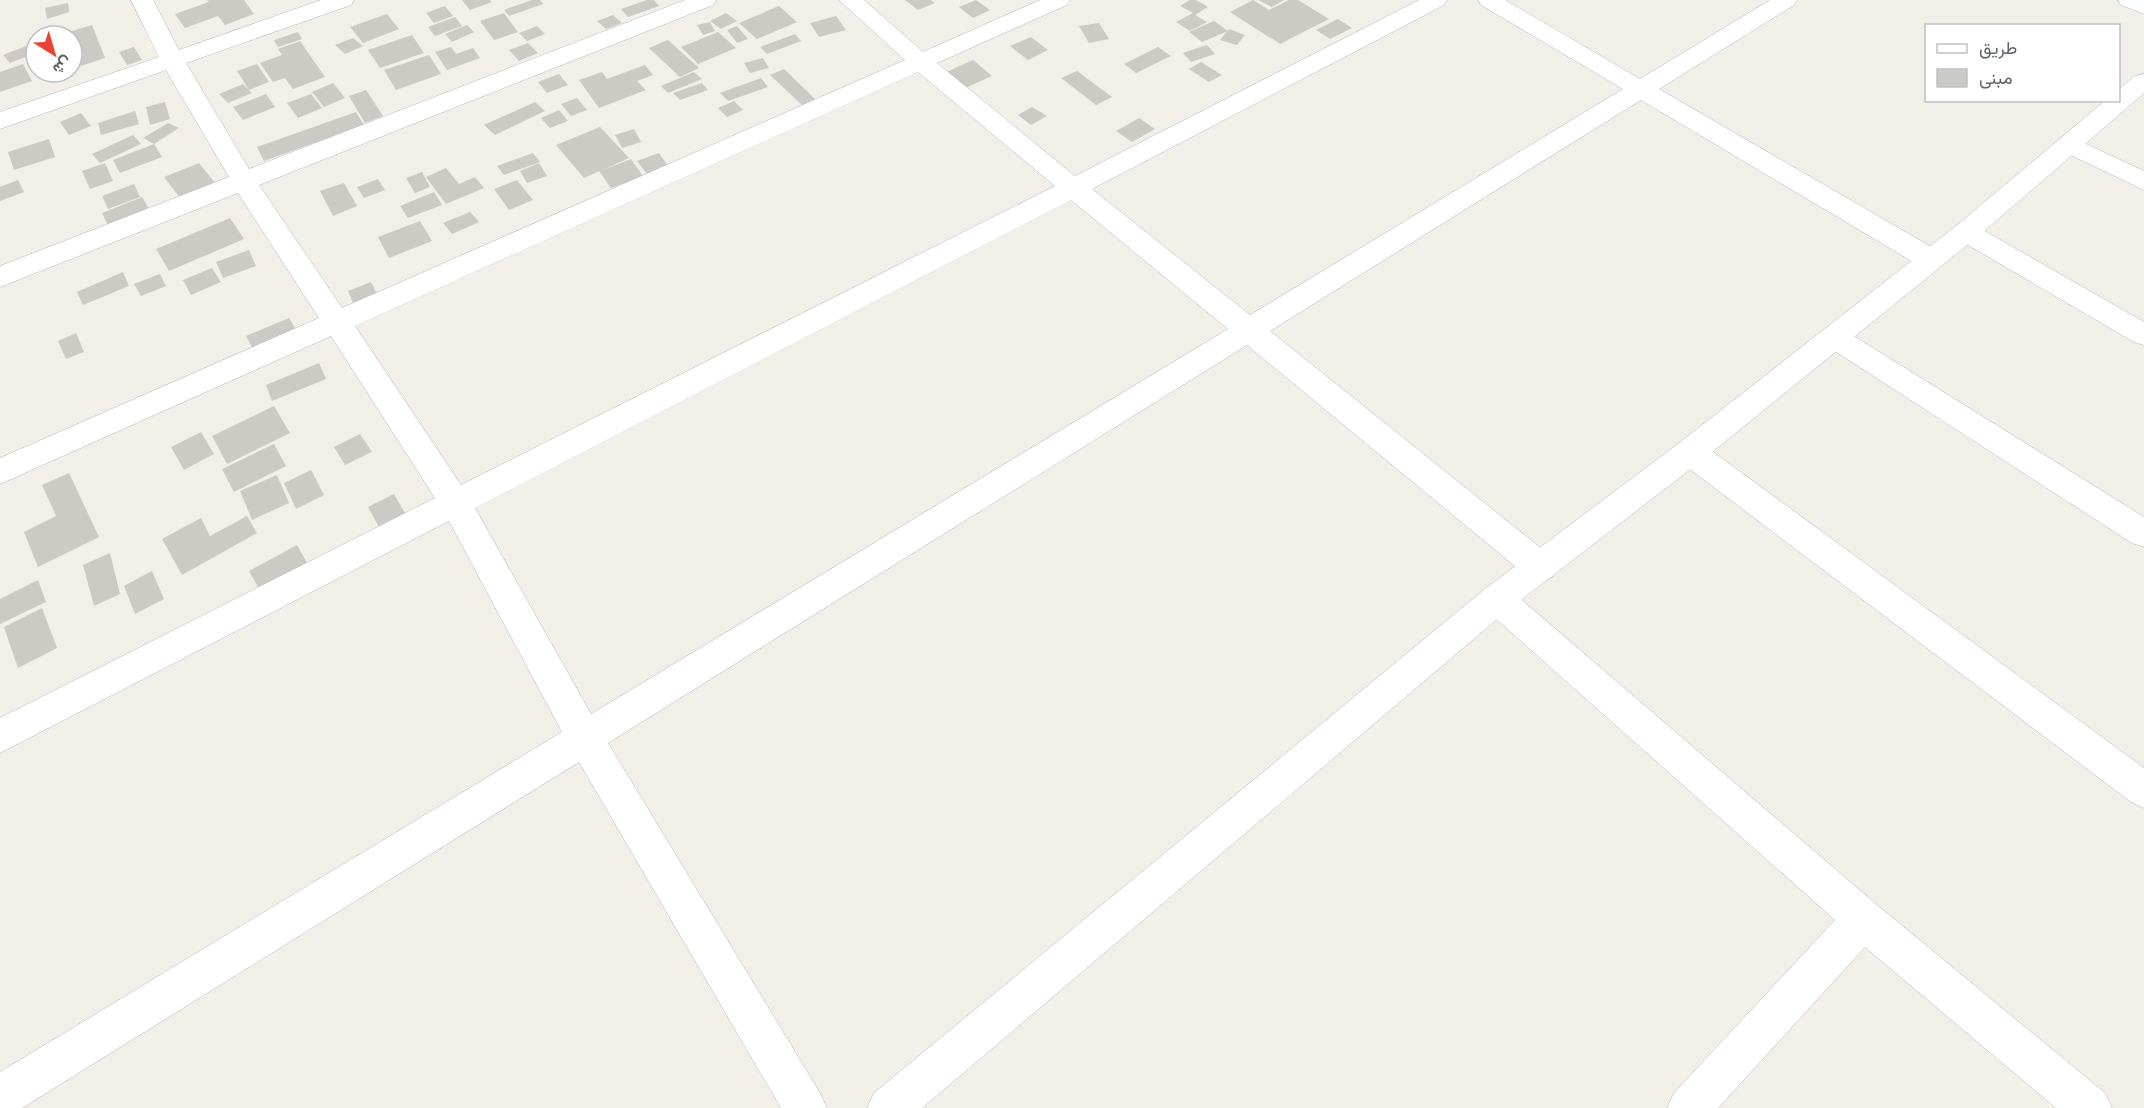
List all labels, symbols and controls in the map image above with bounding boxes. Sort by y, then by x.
north arrow [24,24,84,84]
legend [1925,24,2120,102]
text: طريق [1979,36,2017,59]
text: ش [49,52,77,80]
text: مبنى [1979,66,2013,89]

